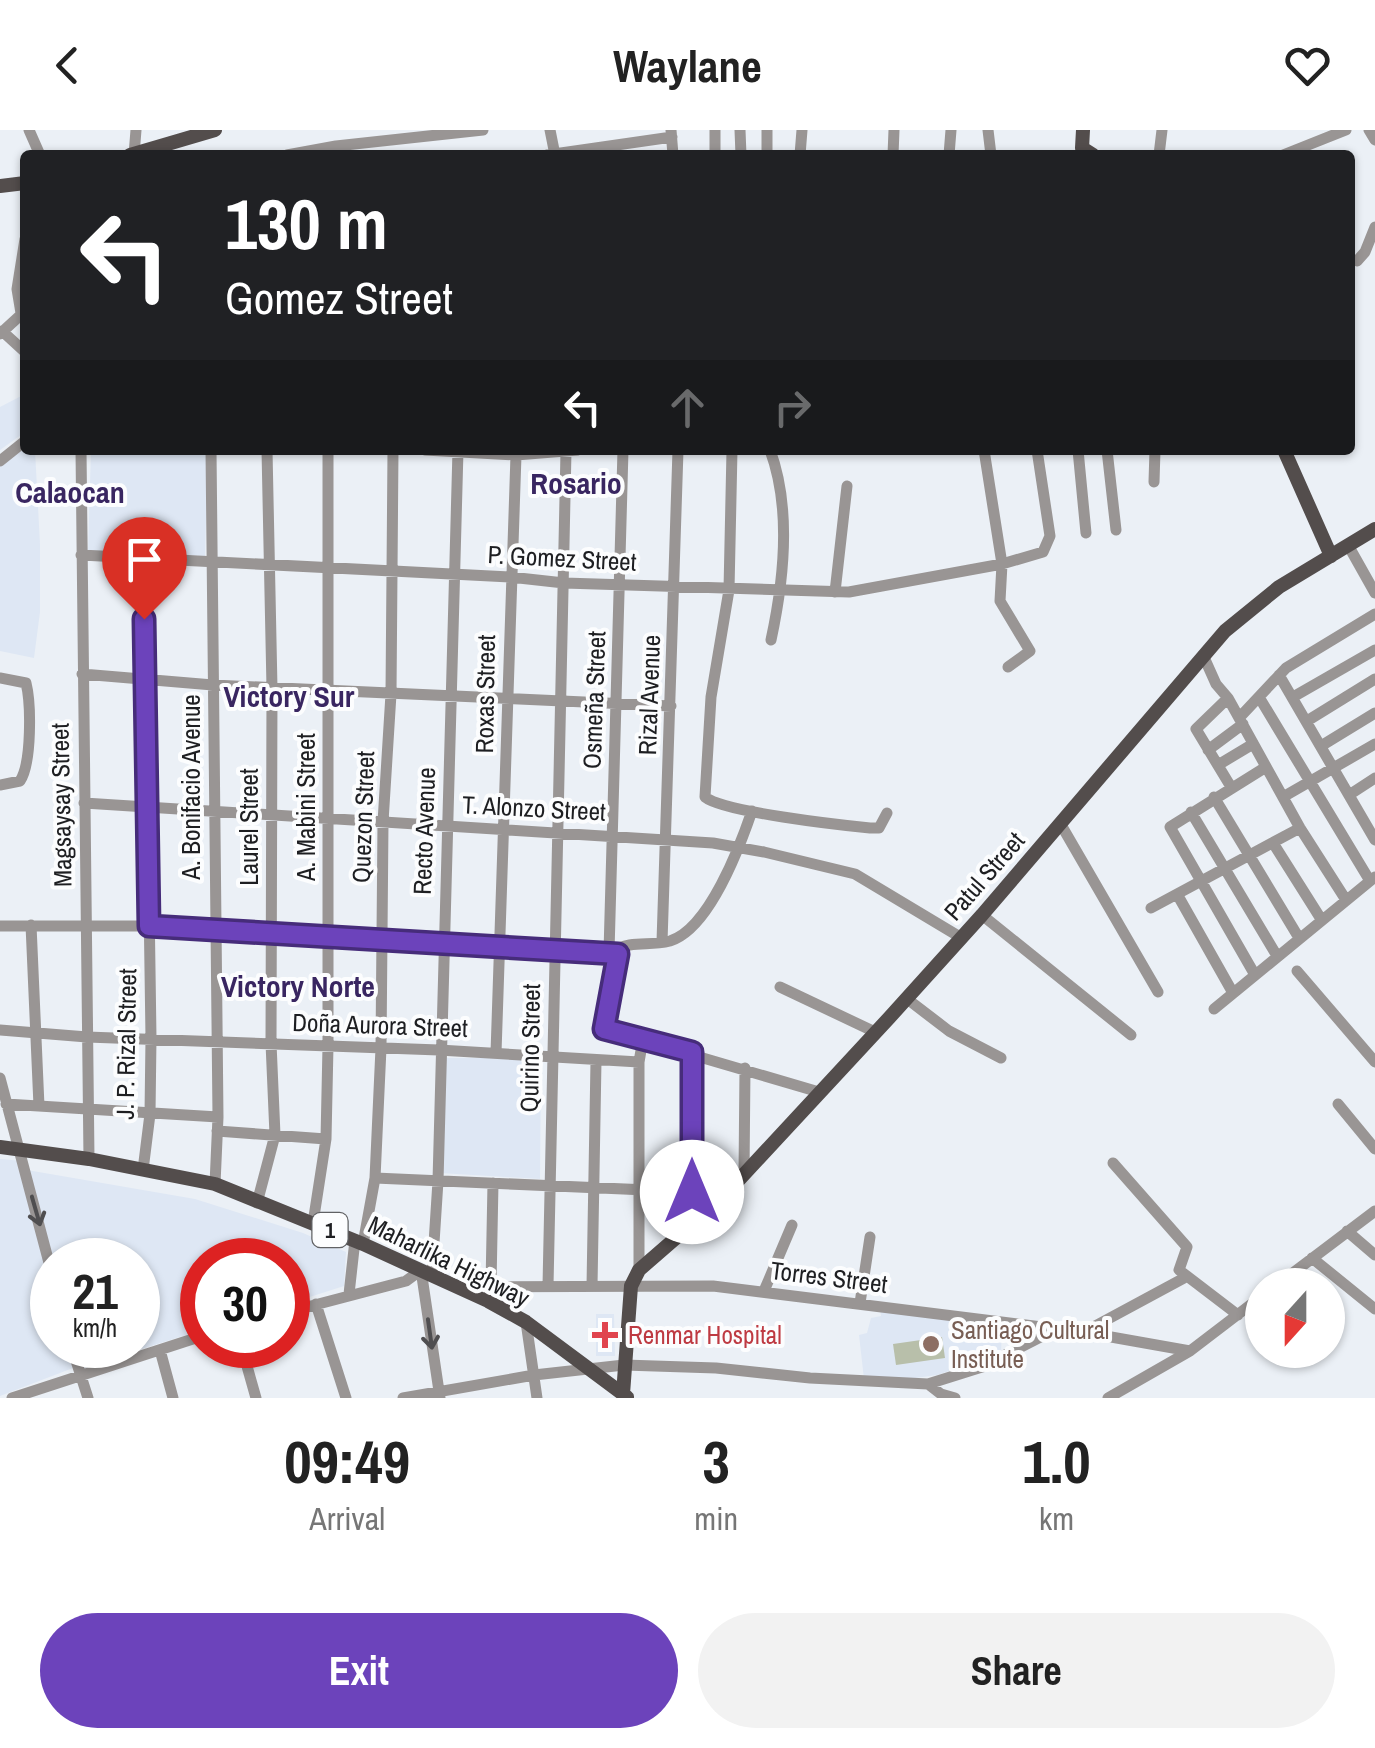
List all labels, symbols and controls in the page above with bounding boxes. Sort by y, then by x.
text: Waylane [613,35,762,96]
icon: back [40,38,95,93]
icon: heart [1280,38,1335,93]
text: 130 m [225,177,388,271]
icon: left [60,190,190,320]
text: Gomez Street [225,267,453,328]
icon: left [555,380,610,435]
icon: ahead [660,380,715,435]
icon: right [765,380,820,435]
district label: Rosario [530,463,622,503]
district label: Calaocan [15,472,125,512]
pin [102,517,187,620]
icon: arrive [117,532,172,587]
street label: P. Gomez Street [487,537,638,579]
street label: Osmeña Street [575,630,613,769]
street label: Roxas Street [467,634,503,754]
street label: Rizal Avenue [630,634,668,756]
district label: Victory Sur [224,676,355,716]
street label: A. Bonifacio Avenue [174,694,208,881]
street label: Magsaysay Street [43,722,79,887]
street label: A. Mabini Street [289,733,323,882]
street label: Quezon Street [344,750,382,884]
street label: Recto Avenue [405,767,443,895]
street label: Laurel Street [232,768,266,886]
street label: T. Alonzo Street [461,787,607,829]
street label: Patul Street [936,824,1032,928]
district label: Victory Norte [221,966,375,1006]
street label: J. P. Rizal Street [108,968,144,1120]
street label: Quirino Street [512,983,548,1113]
street label: Doña Aurora Street [292,1005,469,1045]
position arrow [640,1140,744,1244]
one-way arrow [27,1195,46,1226]
street label: Maharlika Highway [363,1207,536,1315]
road number: 1 [312,1213,348,1247]
speed limit sign: 30 [180,1238,310,1368]
street label: Torres Street [769,1253,890,1301]
text: 21 [72,1257,118,1325]
north arrow [1245,1268,1345,1368]
map controls [1245,1268,1345,1368]
text: km/h [73,1311,117,1345]
place label: Santiago Cultural Institute [951,1313,1109,1376]
one-way arrow [421,1317,440,1350]
place label: Renmar Hospital [628,1318,782,1352]
marker: Renmar Hospital [592,1322,618,1348]
marker: Santiago Cultural Institute [920,1333,942,1355]
text: 09:49 [284,1421,410,1502]
text: 3 [703,1421,730,1502]
text: 1.0 [1022,1421,1091,1502]
text: Arrival [309,1497,385,1540]
text: min [694,1497,738,1540]
text: km [1039,1497,1074,1540]
button: Exit [40,1613,678,1728]
button: Share [698,1613,1335,1728]

